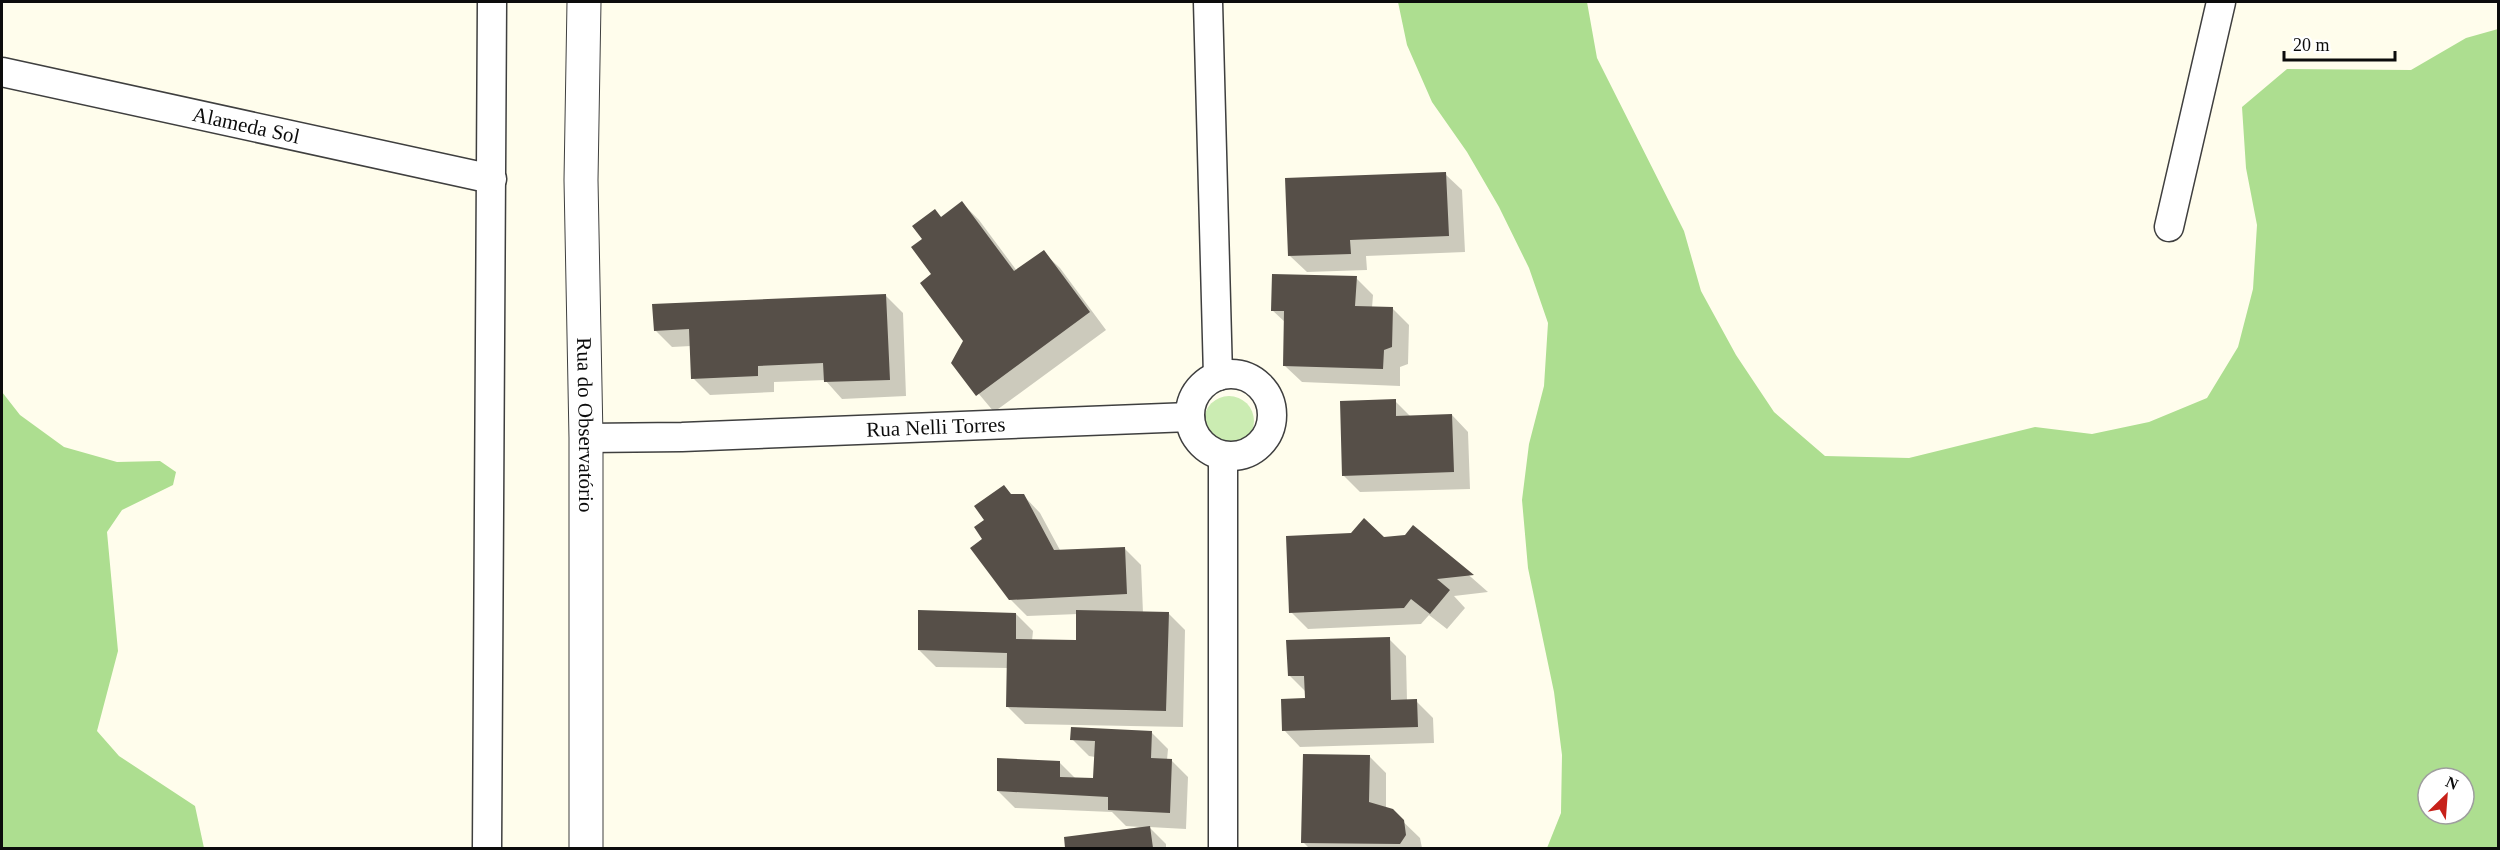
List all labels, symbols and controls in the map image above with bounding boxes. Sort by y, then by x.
scale bar [2284,24,2395,62]
text: 20 m [2293,35,2330,55]
street label: Alameda Sol [190,102,302,149]
street label: Rua do Observatório [572,337,598,512]
street label: Rua Nelli Torres [866,412,1006,442]
north arrow [2416,766,2476,826]
text: N [2443,773,2461,793]

